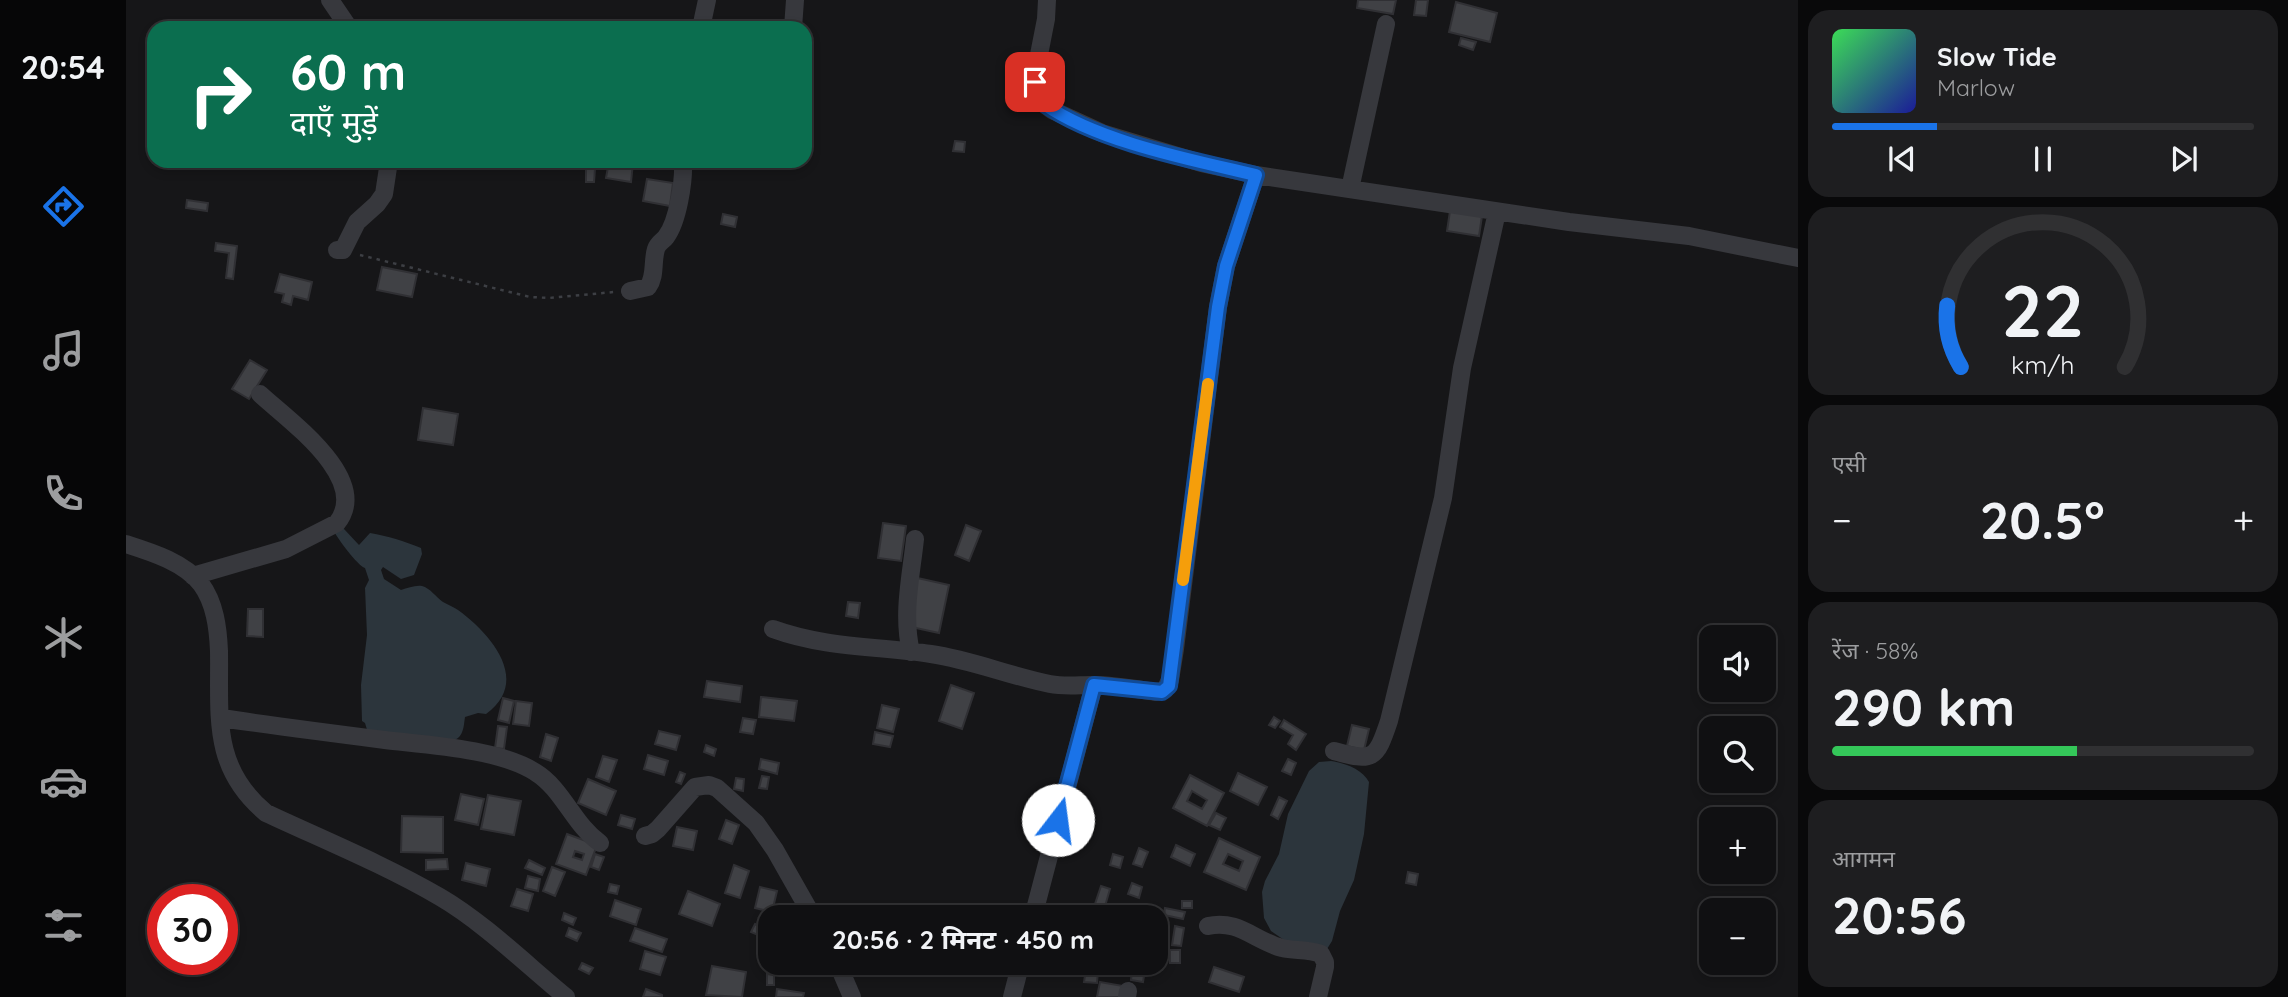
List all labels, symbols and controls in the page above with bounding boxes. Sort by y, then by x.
text: Slow Tide [1937,40,2057,73]
text: 60 m [290,41,406,102]
text: 20:54 [21,47,105,87]
icon: right [175,49,266,140]
pin [1005,52,1065,112]
icon: arrive [1016,63,1054,101]
text: Marlow [1937,73,2015,102]
text: दाएँ मुड़ें [290,102,378,142]
icon: previous [1883,140,1921,178]
icon: pause [2024,140,2062,178]
icon: next [2165,140,2203,178]
icon: directions [39,182,88,231]
text: 22 [2002,265,2084,356]
icon: music [39,326,88,375]
text: km/h [2011,349,2075,380]
text: एसी [1832,449,1866,478]
icon: phone [39,469,88,518]
text: 20.5° [1980,487,2105,552]
text: − [1832,496,1852,544]
text: + [2233,496,2254,544]
icon: climate [39,613,88,662]
map controls [1699,625,1776,975]
button: sound [1699,625,1776,702]
text: रेंज · 58% [1832,636,1918,665]
text: 290 km [1832,674,2015,739]
button: search [1699,716,1776,793]
icon: car [39,757,88,806]
position arrow [1021,783,1095,857]
button: + [1699,807,1776,884]
text: आगमन [1832,844,1895,873]
text: 20:56 [1832,882,1966,947]
speed limit sign: 30 [147,884,238,975]
button: − [1699,898,1776,975]
icon: filters [39,901,88,950]
text: 20:56 · 2 मिनट · 450 m [832,923,1094,956]

